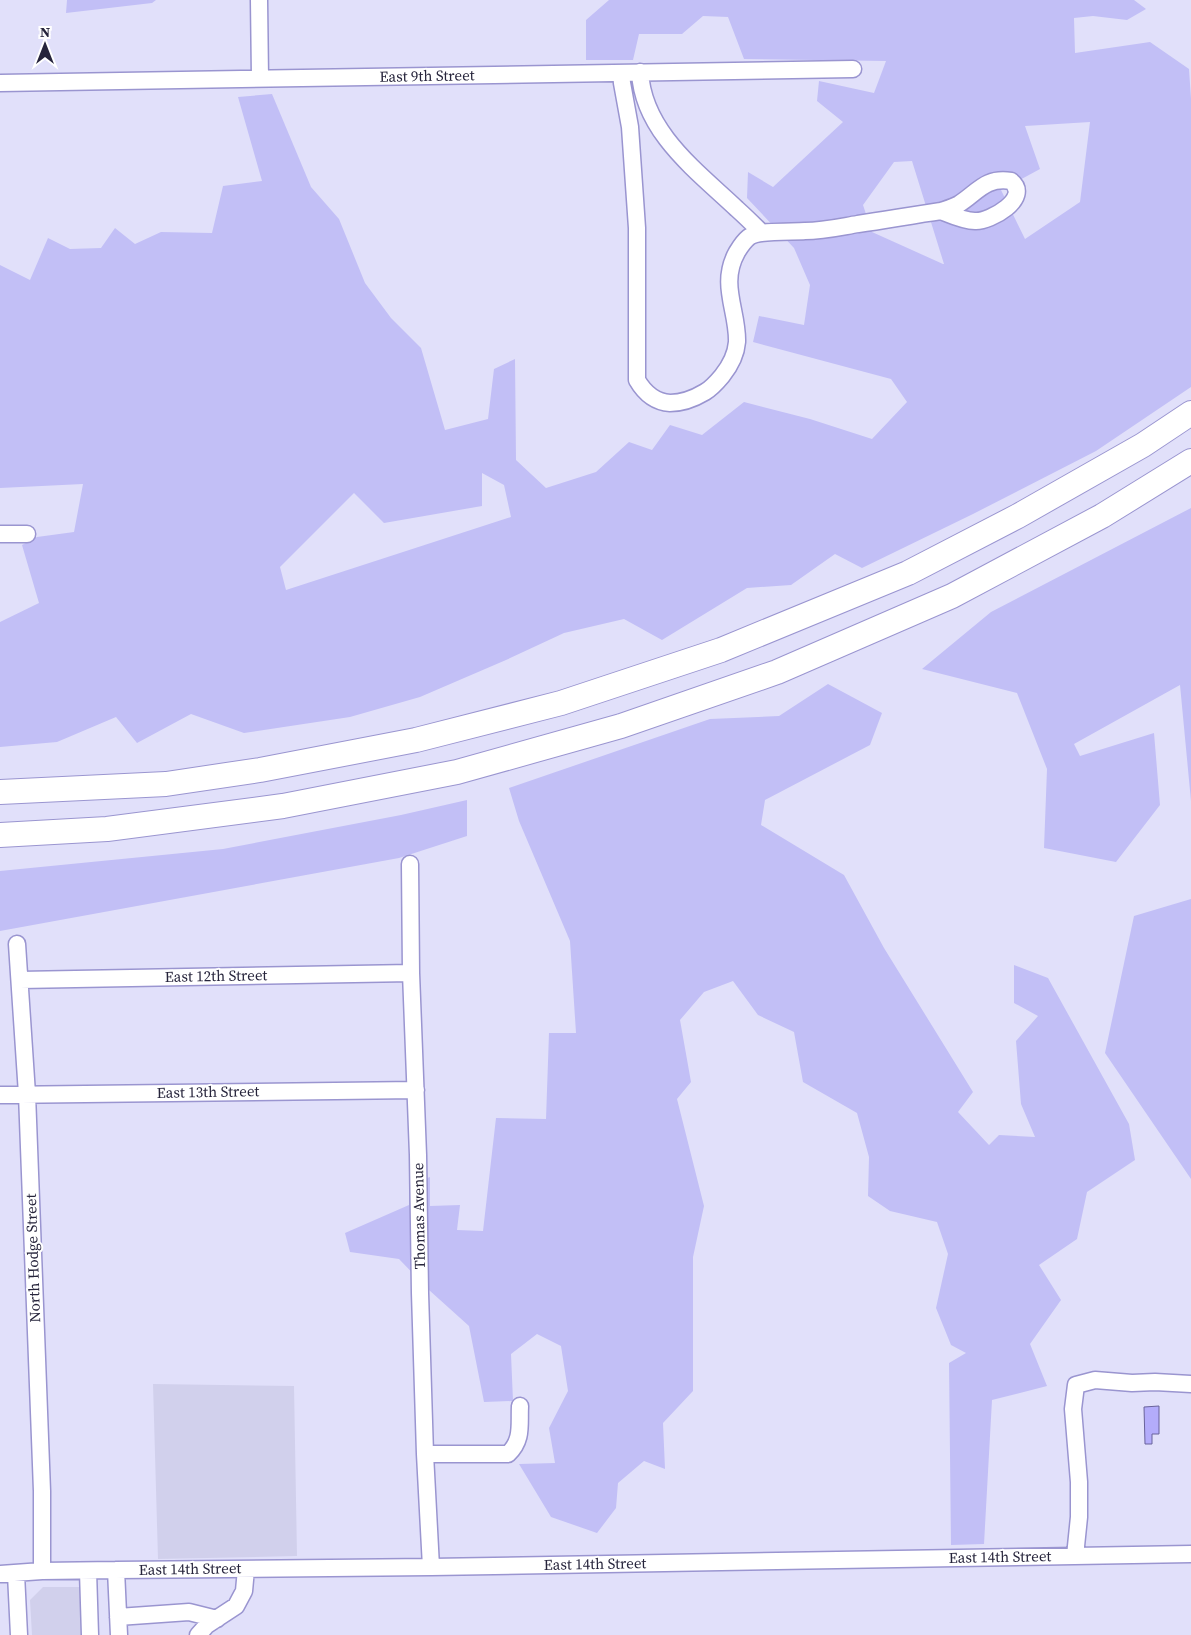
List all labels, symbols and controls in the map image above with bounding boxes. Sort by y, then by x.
north arrow [20,20,70,70]
text: N [40,22,50,42]
street label: East 9th Street [379,64,475,87]
street label: East 12th Street [164,964,268,987]
street label: East 13th Street [156,1080,260,1103]
street label: Thomas Avenue [407,1162,430,1270]
street label: North Hodge Street [20,1193,45,1323]
street label: East 14th Street [948,1545,1052,1568]
street label: East 14th Street [543,1552,647,1575]
street label: East 14th Street [138,1557,242,1580]

